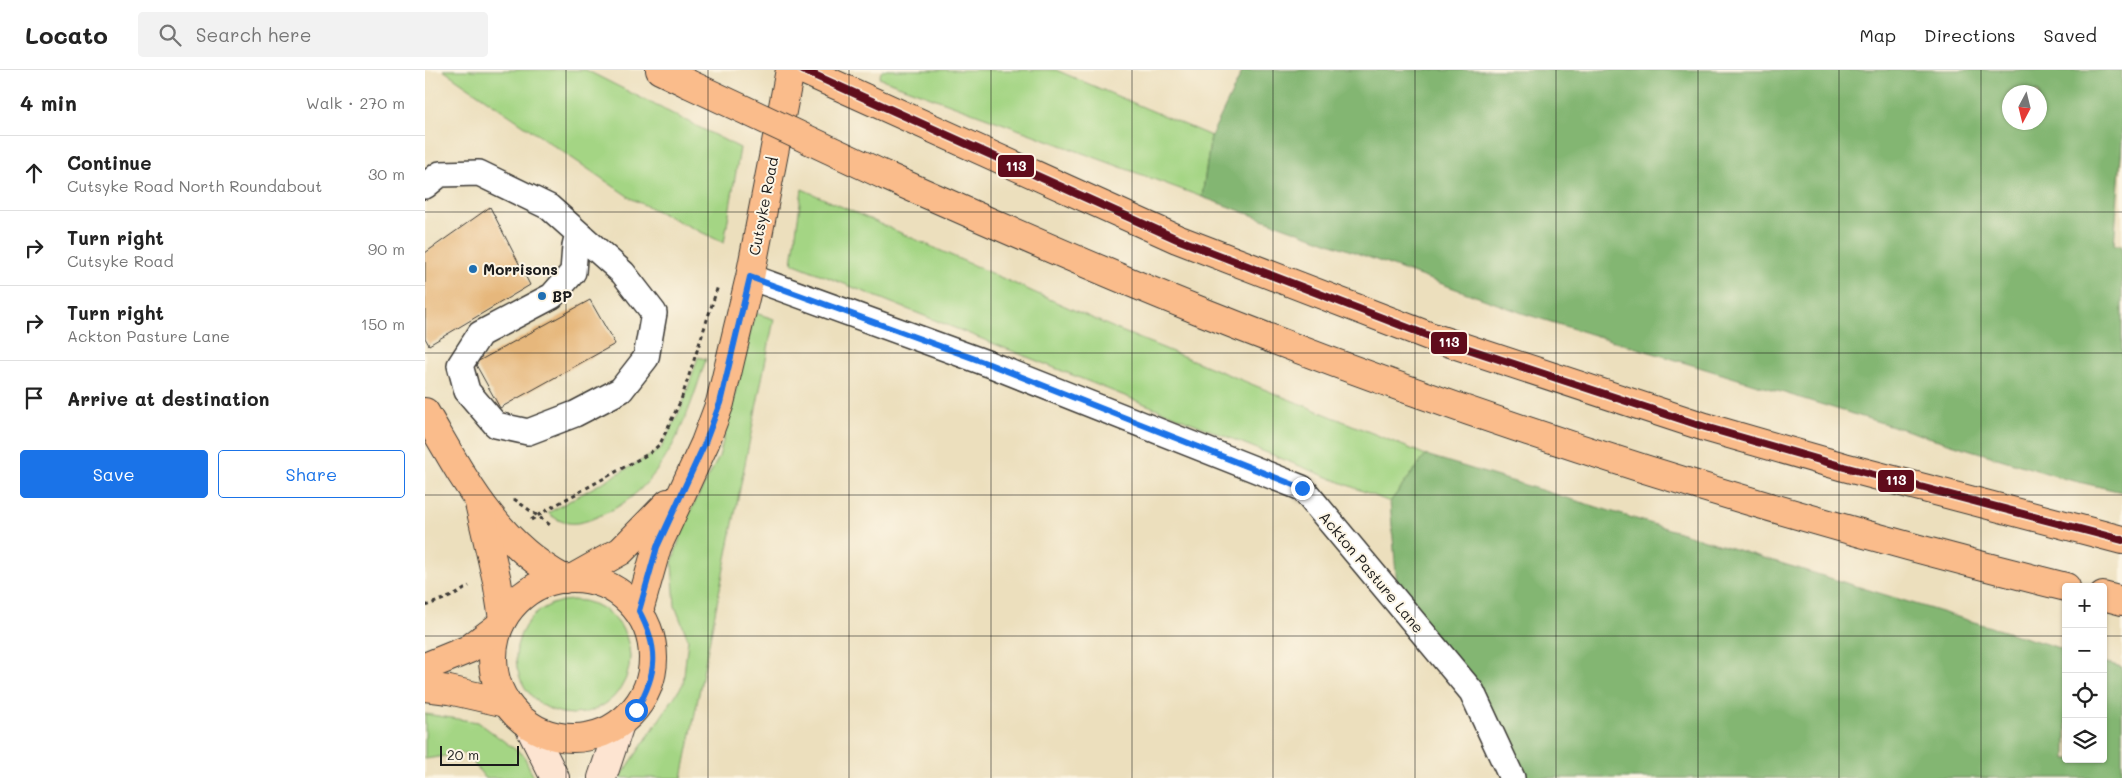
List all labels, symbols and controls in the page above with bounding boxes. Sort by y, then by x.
search box [138,12,488,57]
text: Locato [25,19,108,50]
icon: search [156,21,184,49]
text: Search here [196,22,311,47]
text: Map [1859,23,1896,47]
text: Directions [1924,23,2016,47]
text: Saved [2044,23,2097,47]
north arrow [2002,85,2047,130]
text: 4 min [20,89,77,116]
text: Walk · 270 m [306,92,405,113]
text: Continue [67,150,152,175]
line badge: 113 [997,154,1035,178]
street label: Cutsyke Road [744,155,782,257]
text: 113 [1006,156,1026,175]
icon: ahead [20,159,48,187]
text: 30 m [368,163,405,184]
text: Cutsyke Road North Roundabout [67,175,322,196]
text: Turn right [67,225,164,250]
icon: right [20,234,48,262]
text: 90 m [368,238,405,259]
text: Cutsyke Road [67,250,174,271]
place label: Morrisons [483,259,558,279]
marker: Morrisons [467,263,479,275]
place label: BP [552,286,572,306]
marker: BP [536,290,548,302]
text: Turn right [67,300,164,325]
icon: right [20,309,48,337]
text: 150 m [361,313,405,334]
text: Ackton Pasture Lane [67,325,230,346]
line badge: 113 [1430,331,1468,355]
text: 113 [1439,332,1459,351]
icon: arrive [20,384,48,412]
text: Arrive at destination [67,386,270,411]
button: Save [20,450,208,498]
button: Share [218,450,405,498]
line badge: 113 [1877,469,1915,493]
text: 113 [1886,470,1906,489]
route end [1291,477,1314,500]
street label: Ackton Pasture Lane [1315,507,1429,637]
map controls [2062,583,2107,763]
button: + [2062,583,2107,628]
button: − [2062,628,2107,673]
button: locate [2062,673,2107,718]
route start [625,699,648,722]
button: layers [2062,718,2107,763]
scale bar [440,743,519,766]
text: 20 m [447,745,479,764]

